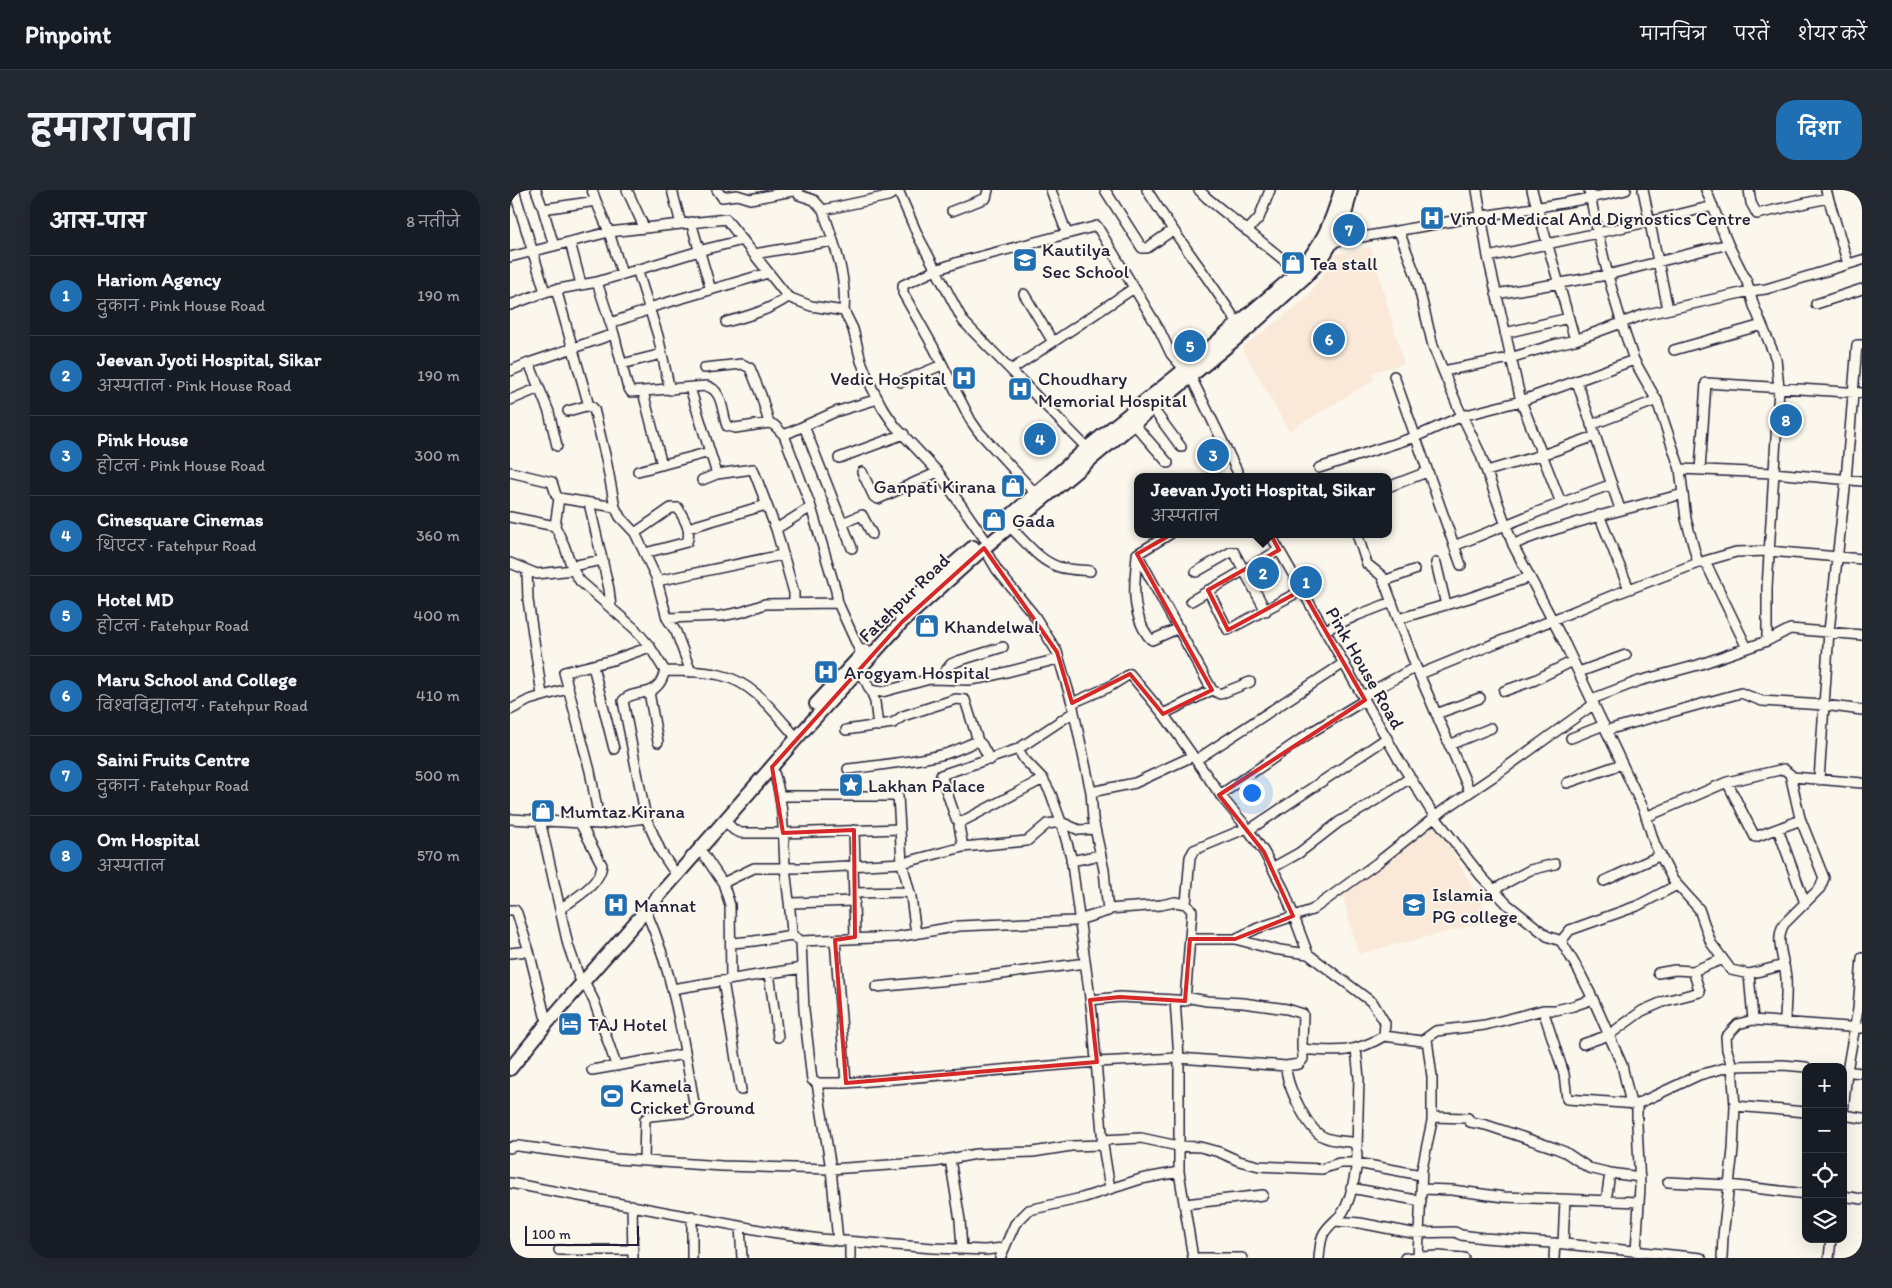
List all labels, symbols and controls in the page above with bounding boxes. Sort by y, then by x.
text: Pinpoint [25,20,111,49]
text: मानचित्र [1640,23,1706,45]
text: परतें [1734,23,1770,45]
text: शेयर करें [1798,23,1867,45]
button: दिशा [1776,100,1862,160]
text: हमारा पता [30,107,193,149]
hospital icon: Vinod Medical And Dignostics Centre [1419,205,1445,231]
place label: Vinod Medical And Dignostics Centre [1450,207,1751,230]
text: आस-पास [50,208,146,233]
pin: 7 [1333,211,1365,249]
text: 8 नतीजे [406,212,460,231]
place label: Kautilya Sec School [1042,238,1130,283]
school or university icon: Kautilya Sec School [1012,247,1038,273]
shop icon: Tea stall [1280,250,1306,276]
place label: Tea stall [1310,252,1378,275]
text: Hariom Agency [97,268,221,291]
text: 1 [62,286,70,305]
text: 190 m [417,286,460,305]
text: दुकान · Pink House Road [97,296,265,315]
pin: 6 [1313,320,1345,358]
pin: 5 [1174,327,1206,365]
text: Jeevan Jyoti Hospital, Sikar [97,348,321,371]
hospital icon: Vedic Hospital [951,365,977,391]
text: 2 [62,366,70,385]
text: 190 m [417,366,460,385]
place label: Vedic Hospital [830,367,947,390]
place label: Choudhary Memorial Hospital [1038,367,1188,412]
text: अस्पताल · Pink House Road [97,376,292,395]
hospital icon: Choudhary Memorial Hospital [1007,376,1033,402]
pin: 8 [1770,401,1802,439]
pin: 4 [1024,420,1056,458]
text: Pink House [97,428,188,451]
pin: 3 [1197,436,1229,474]
text: 3 [62,446,70,465]
text: 300 m [415,446,460,465]
text: होटल · Pink House Road [97,456,265,475]
shop icon: Ganpati Kirana [1000,473,1026,499]
popup [1134,473,1392,538]
place label: Ganpati Kirana [873,475,996,498]
text: Jeevan Jyoti Hospital, Sikar [1151,478,1375,501]
text: अस्पताल [1151,506,1219,525]
shop icon: Gada [981,507,1007,533]
text: Cinesquare Cinemas [97,508,263,531]
place label: Gada [1012,509,1055,532]
text: 4 [61,526,71,545]
text: 360 m [416,526,460,545]
text: थिएटर · Fatehpur Road [97,536,256,555]
street label: Fatehpur Road [854,549,954,647]
pin: 2 [1247,554,1279,592]
pin: 1 [1290,563,1322,601]
text: Hotel MD [97,588,174,611]
street label: Pink House Road [1321,603,1410,734]
text: 5 [62,606,70,625]
text: 400 m [414,606,460,625]
shop icon: Khandelwal [914,613,940,639]
place label: Khandelwal [944,615,1040,638]
text: होटल · Fatehpur Road [97,616,249,635]
hospital icon: Arogyam Hospital [813,659,839,685]
place label: Arogyam Hospital [844,661,990,684]
text: Maru School and College [97,668,297,691]
text: 6 [62,686,70,705]
text: 410 m [416,686,460,705]
text: विश्वविद्यालय · Fatehpur Road [97,696,308,715]
text: Saini Fruits Centre [97,748,250,771]
text: 7 [62,766,70,785]
text: 500 m [415,766,460,785]
place icon: Lakhan Palace [838,772,864,798]
place label: Lakhan Palace [868,774,985,797]
text: दुकान · Fatehpur Road [97,776,249,795]
your location [1239,780,1265,806]
shop icon: Mumtaz Kirana [530,798,556,824]
place label: Mumtaz Kirana [560,800,685,823]
text: Om Hospital [97,828,200,851]
text: 8 [62,846,70,865]
text: 570 m [417,846,460,865]
text: अस्पताल [97,856,165,875]
place label: Islamia PG college [1432,883,1518,928]
hospital icon: Mannat [603,892,629,918]
school or university icon: Islamia PG college [1401,892,1427,918]
place label: Mannat [634,894,696,917]
hotel icon: TAJ Hotel [557,1011,583,1037]
place label: TAJ Hotel [588,1013,668,1036]
map controls [1802,1063,1847,1243]
button: + [1802,1063,1847,1108]
place label: Kamela Cricket Ground [630,1074,756,1119]
sports icon: Kamela Cricket Ground [599,1083,625,1109]
button: − [1802,1108,1847,1153]
button: locate [1802,1153,1847,1198]
button: layers [1802,1198,1847,1243]
scale bar [525,1223,639,1246]
text: 100 m [532,1226,571,1243]

